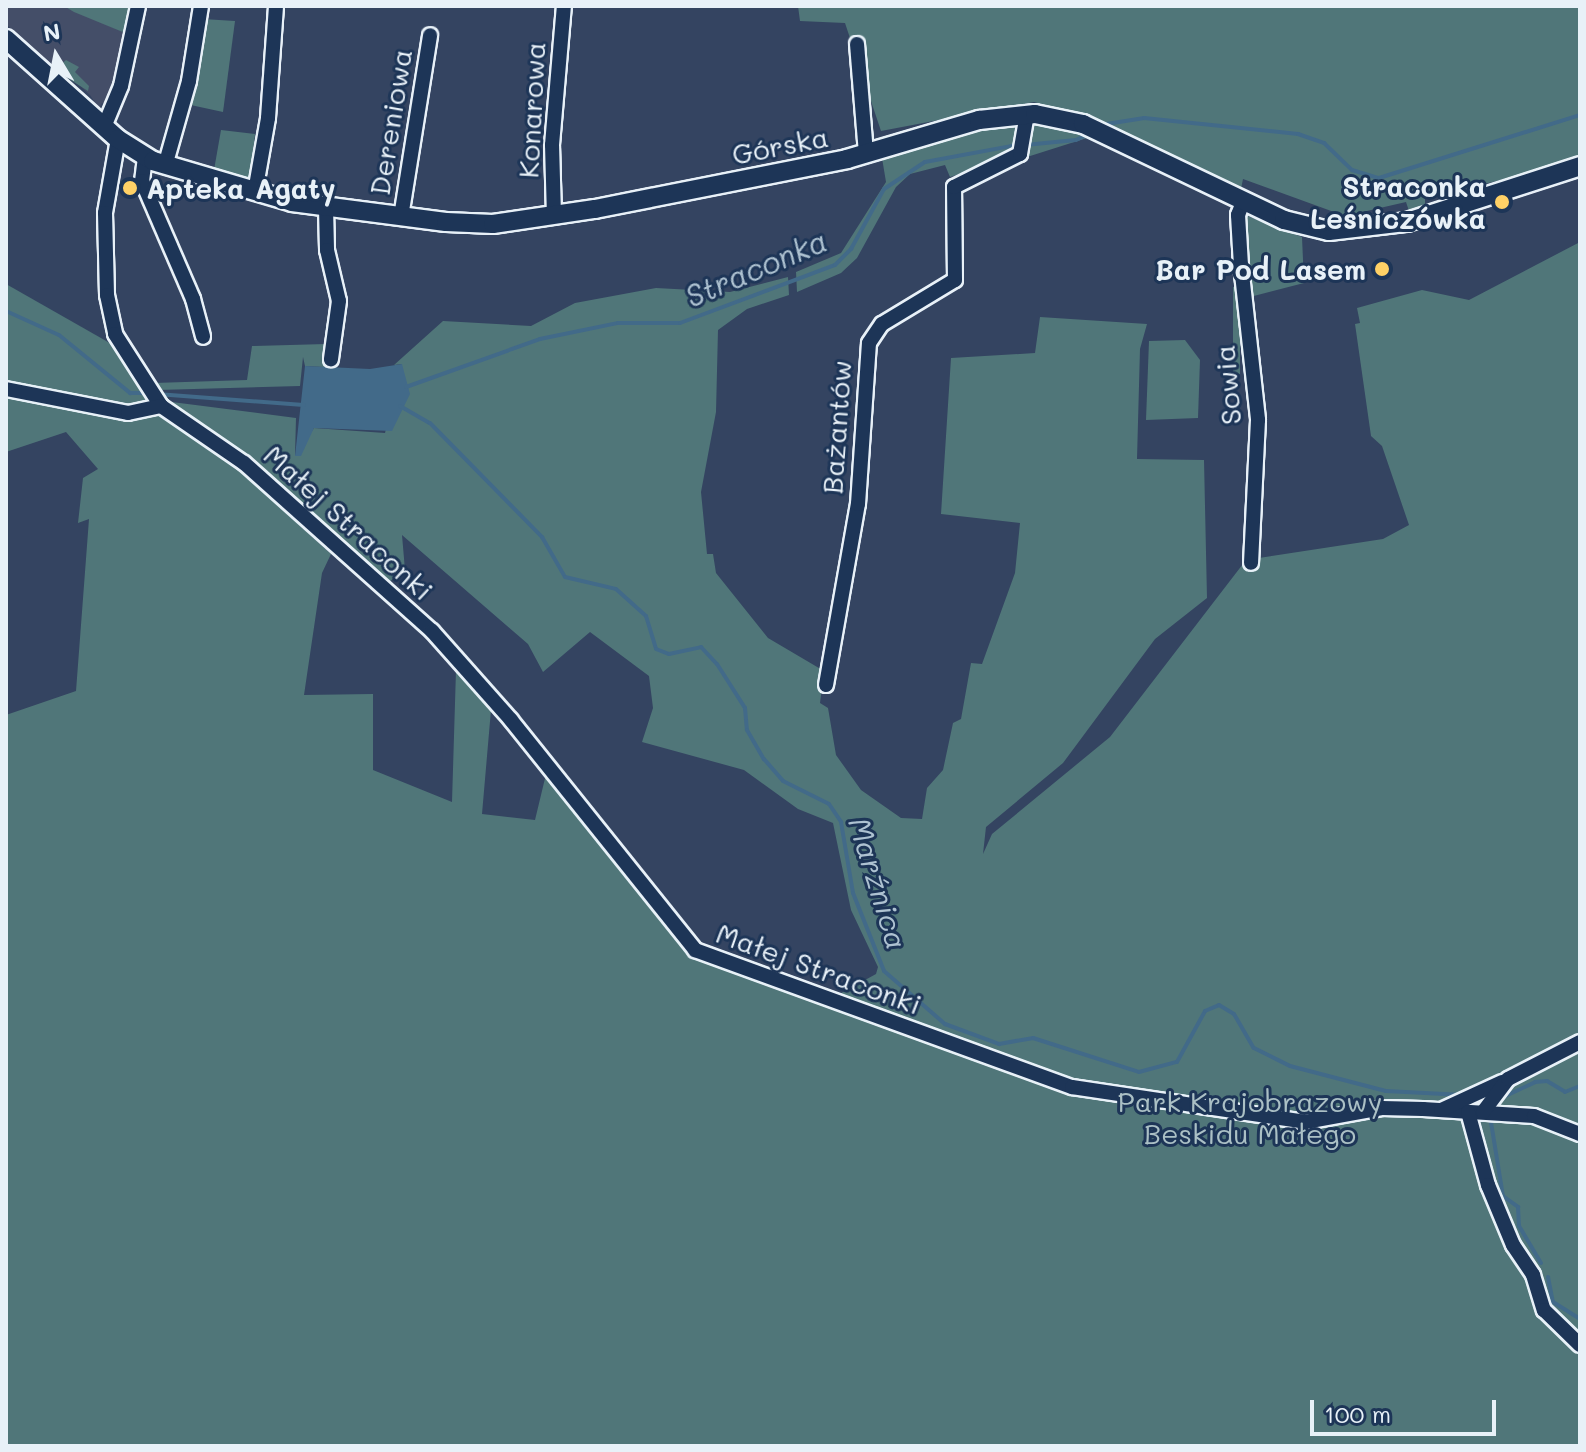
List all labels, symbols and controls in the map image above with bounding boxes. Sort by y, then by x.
north arrow [16,16,96,96]
text: N [41,16,62,48]
street label: Konarowa [511,41,551,179]
street label: Dereniowa [362,46,418,198]
street label: Górska [729,119,831,171]
place label: Straconka Leśniczówka [1310,169,1486,235]
place label: Apteka Agaty [146,171,336,205]
marker: Apteka Agaty [121,179,139,197]
marker: Straconka Leśniczówka [1493,193,1511,211]
water label: Straconka [680,222,832,314]
place label: Bar Pod Lasem [1155,252,1366,286]
marker: Bar Pod Lasem [1373,260,1391,278]
street label: Sowia [1207,344,1247,426]
street label: Bażantów [815,359,857,495]
street label: Małej Straconki [258,437,440,607]
water label: Marźnica [842,812,916,954]
street label: Małej Straconki [712,915,926,1021]
park label: Park Krajobrazowy Beskidu Małego [1118,1084,1382,1150]
scale bar [1314,1384,1500,1434]
text: 100 m [1324,1398,1391,1429]

